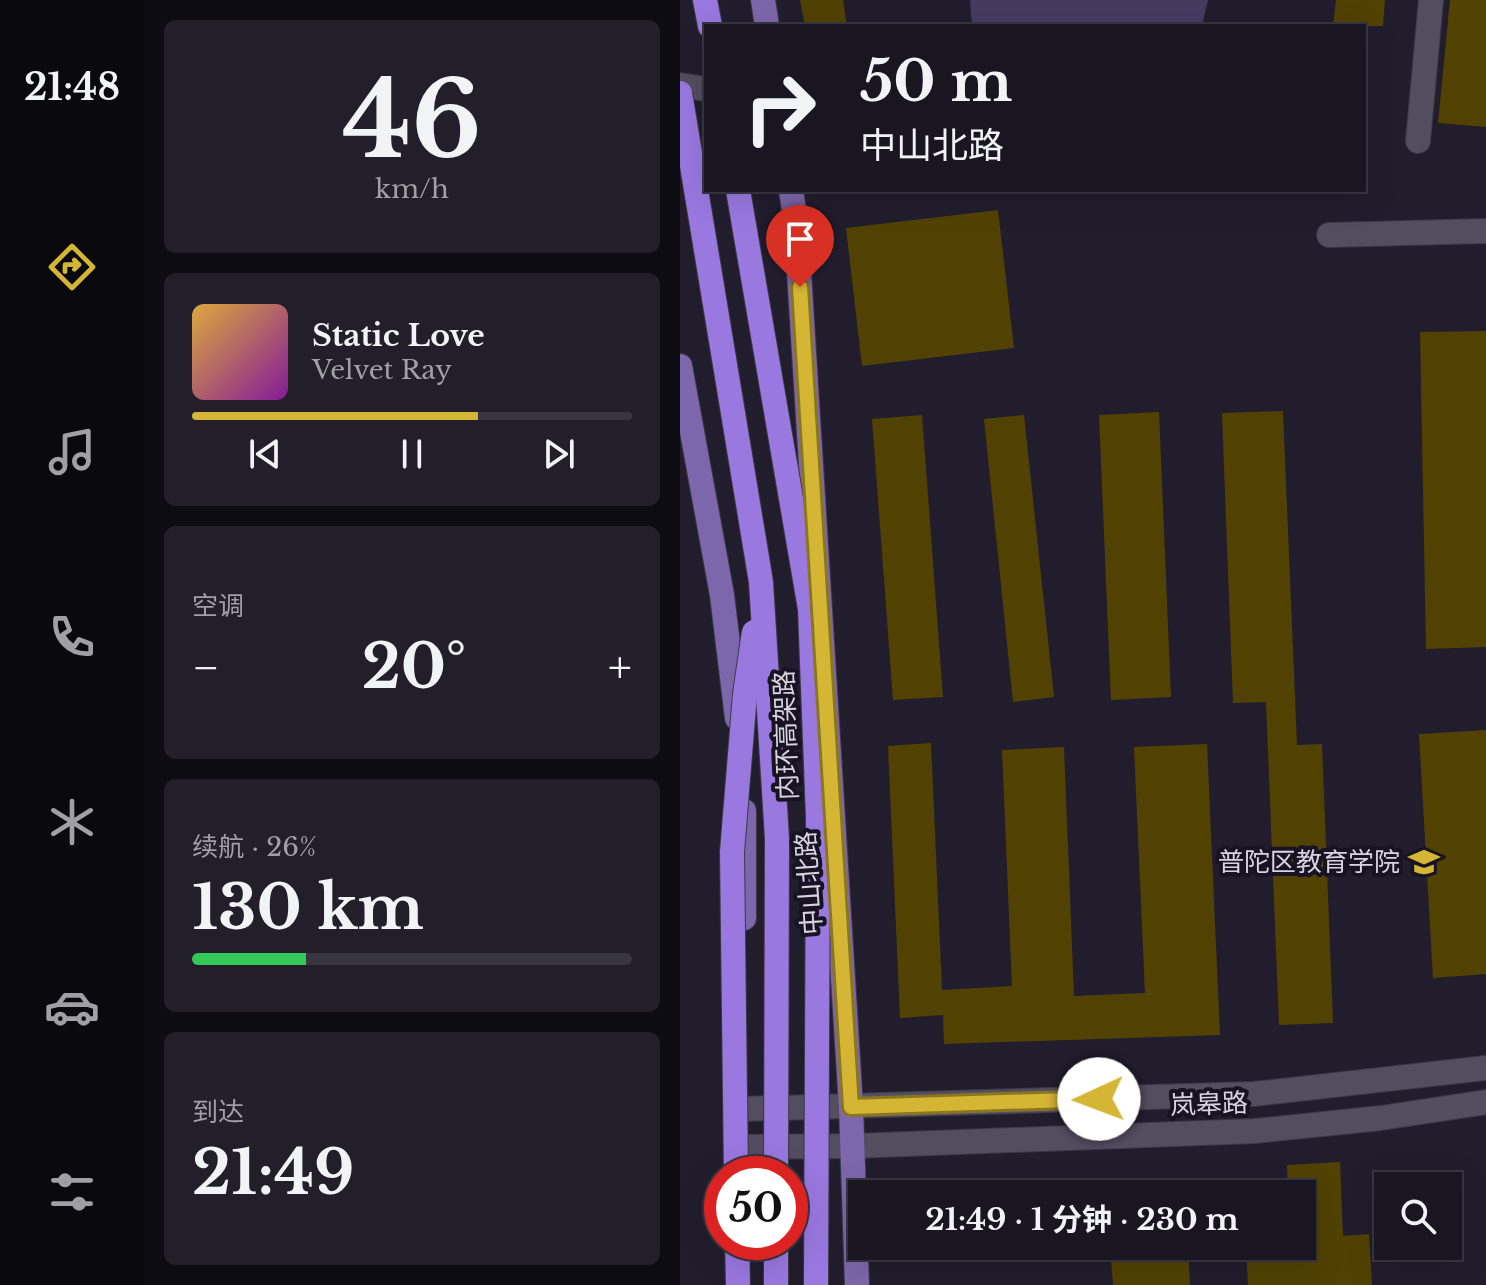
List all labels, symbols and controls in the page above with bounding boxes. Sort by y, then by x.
text: 50 m [860,47,1012,116]
text: 46 [342,56,482,185]
icon: right [728,56,832,160]
text: 21:48 [24,65,120,110]
text: 中山北路 [860,123,1004,168]
text: km/h [375,173,449,205]
pin [766,205,834,287]
icon: arrive [778,217,822,261]
icon: directions [44,239,100,295]
text: Static Love [312,317,485,354]
text: Velvet Ray [312,354,452,386]
icon: music [44,424,100,480]
icon: previous [243,432,287,476]
icon: pause [390,432,434,476]
icon: next [537,432,581,476]
text: 空调 [192,590,244,622]
icon: phone [44,609,100,665]
text: 20° [362,630,466,704]
text: − [192,640,220,695]
text: + [608,640,632,695]
street label: 内环高架路 [768,669,804,801]
icon: climate [44,794,100,850]
street label: 中山北路 [789,830,829,936]
text: 续航 · 26% [192,831,317,863]
school or university icon: 普陀区教育学院 [1407,845,1441,879]
place label: 普陀区教育学院 [1218,846,1400,878]
text: 130 km [192,871,424,945]
icon: car [44,979,100,1035]
position arrow [1057,1057,1141,1141]
street label: 岚皋路 [1169,1087,1249,1121]
text: 到达 [192,1096,244,1128]
text: 21:49 [192,1136,355,1210]
speed limit sign: 50 [704,1156,808,1260]
icon: filters [44,1164,100,1220]
map controls [1374,1172,1462,1260]
button: search [1374,1172,1462,1260]
text: 21:49 · 1 分钟 · 230 m [925,1201,1239,1238]

